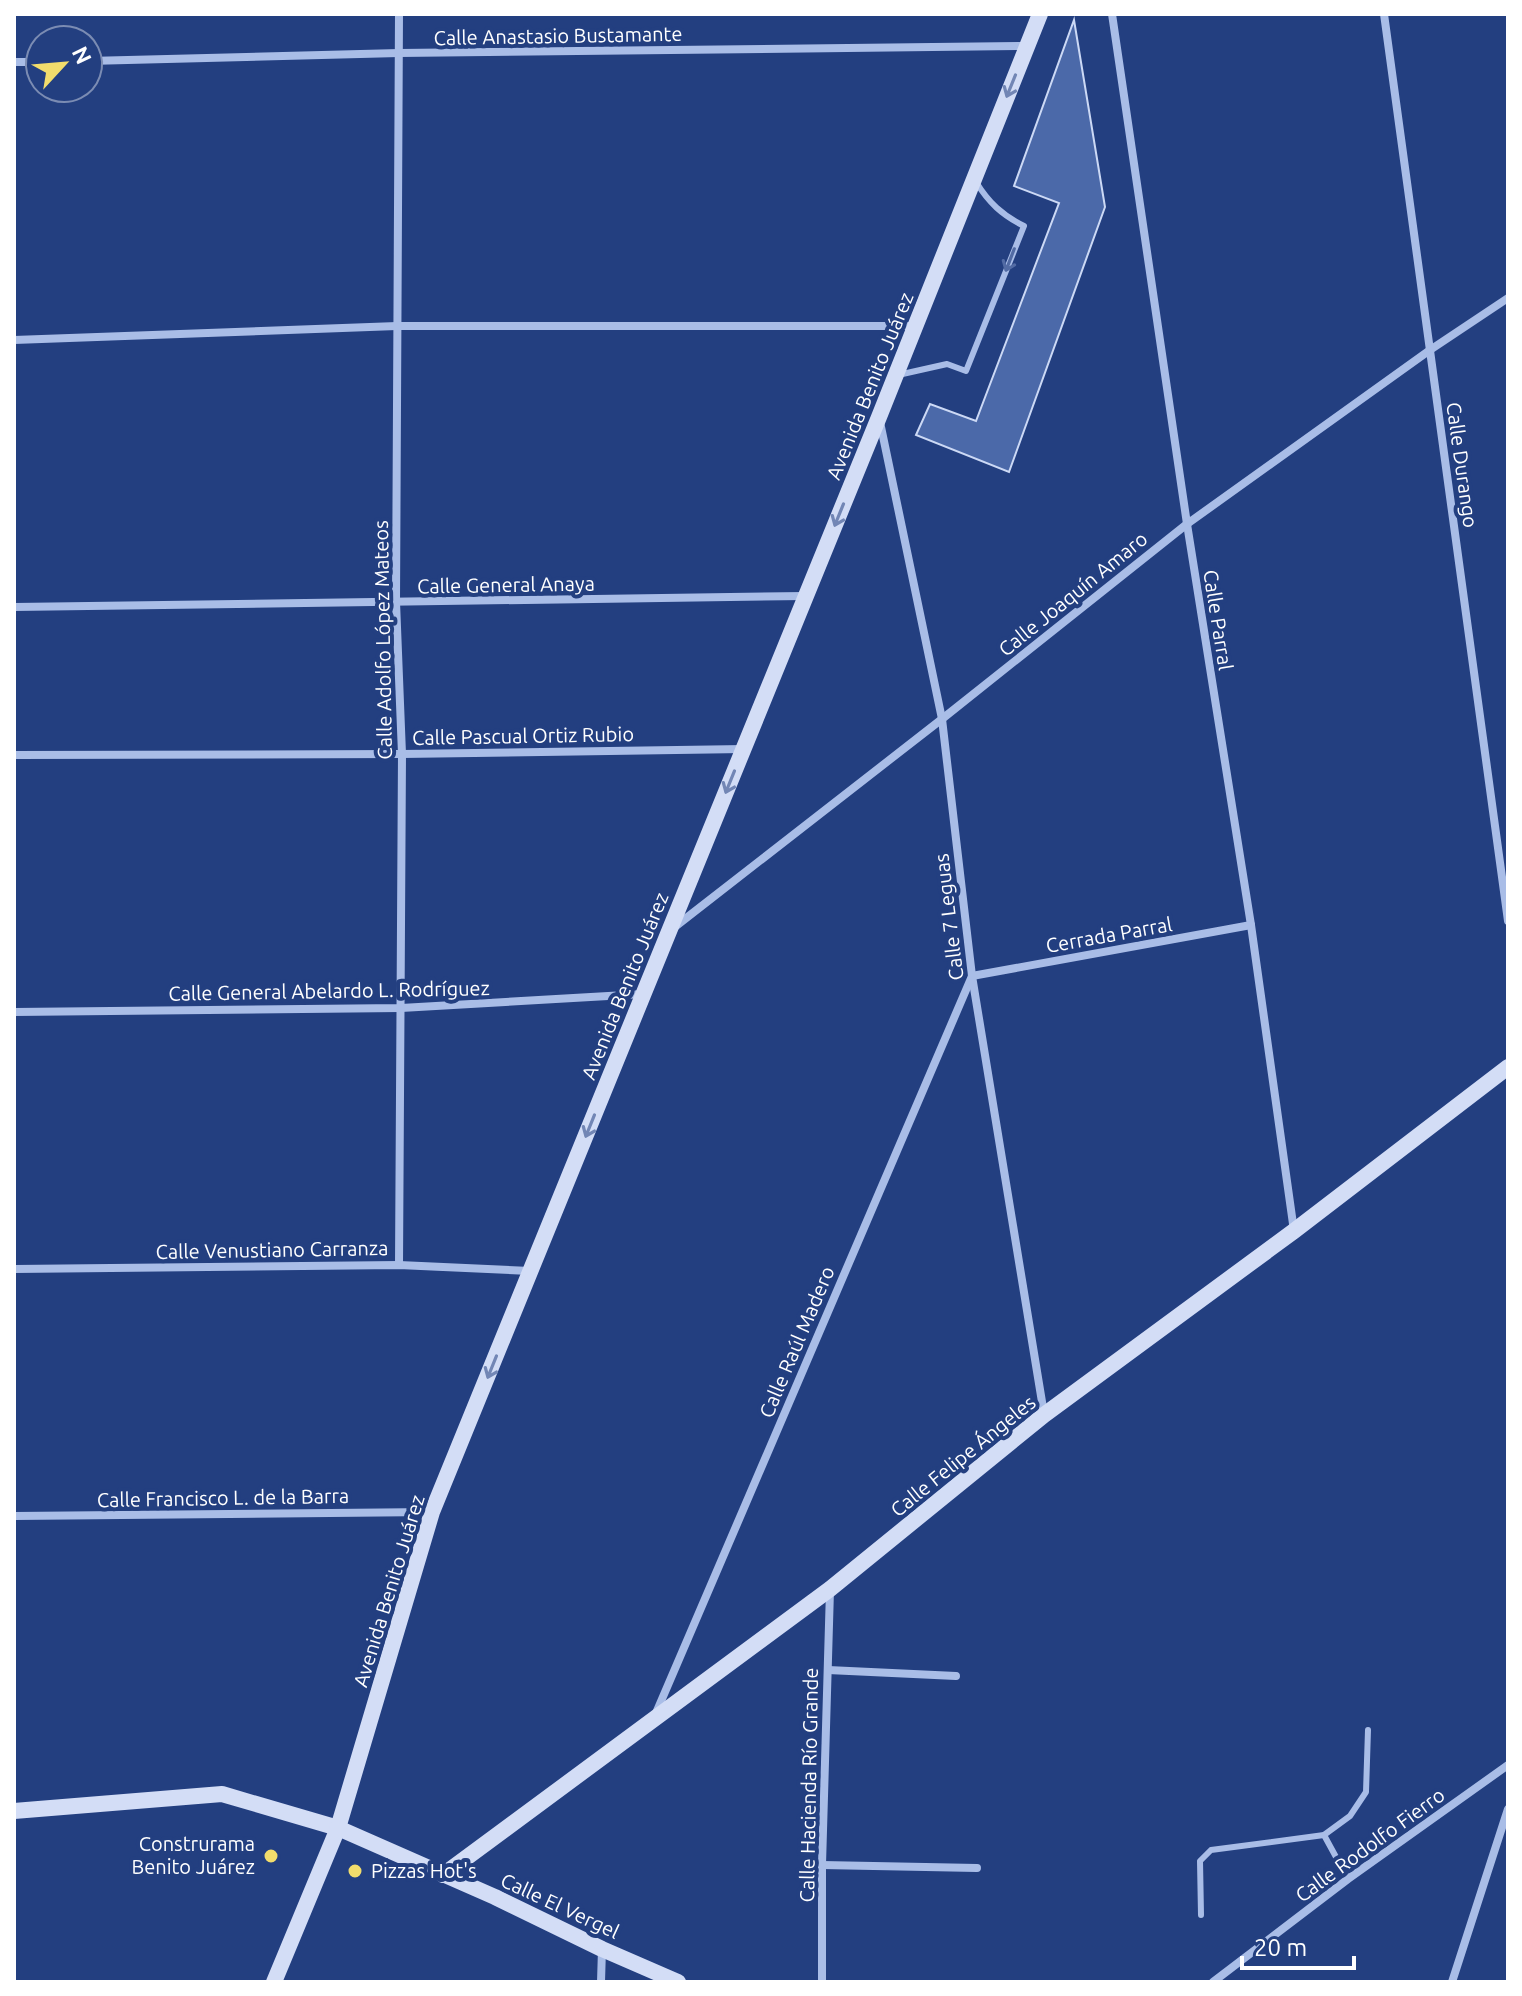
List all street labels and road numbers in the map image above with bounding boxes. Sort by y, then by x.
street label: Calle Anastasio Bustamante [433,22,683,49]
street label: Avenida Benito Juárez [821,289,918,483]
street label: Calle Durango [1442,401,1483,529]
street label: Calle Adolfo López Mateos [369,520,396,760]
street label: Calle Joaquín Amaro [994,527,1152,661]
street label: Calle Parral [1199,568,1238,672]
street label: Calle General Anaya [417,571,595,598]
street label: Calle Pascual Ortiz Rubio [412,722,634,749]
street label: Calle 7 Leguas [929,852,968,982]
street label: Avenida Benito Juárez [576,889,673,1083]
street label: Cerrada Parral [1044,912,1174,957]
street label: Calle General Abelardo L. Rodríguez [168,976,490,1005]
street label: Calle Venustiano Carranza [155,1236,389,1263]
street label: Calle Raúl Madero [754,1263,839,1421]
street label: Calle Felipe Ángeles [886,1390,1040,1521]
street label: Calle Francisco L. de la Barra [97,1484,349,1511]
street label: Avenida Benito Juárez [348,1492,429,1690]
street label: Calle Hacienda Río Grande [795,1667,822,1903]
street label: Calle Rodolfo Fierro [1291,1783,1449,1906]
street label: Calle El Vergel [497,1868,623,1943]

